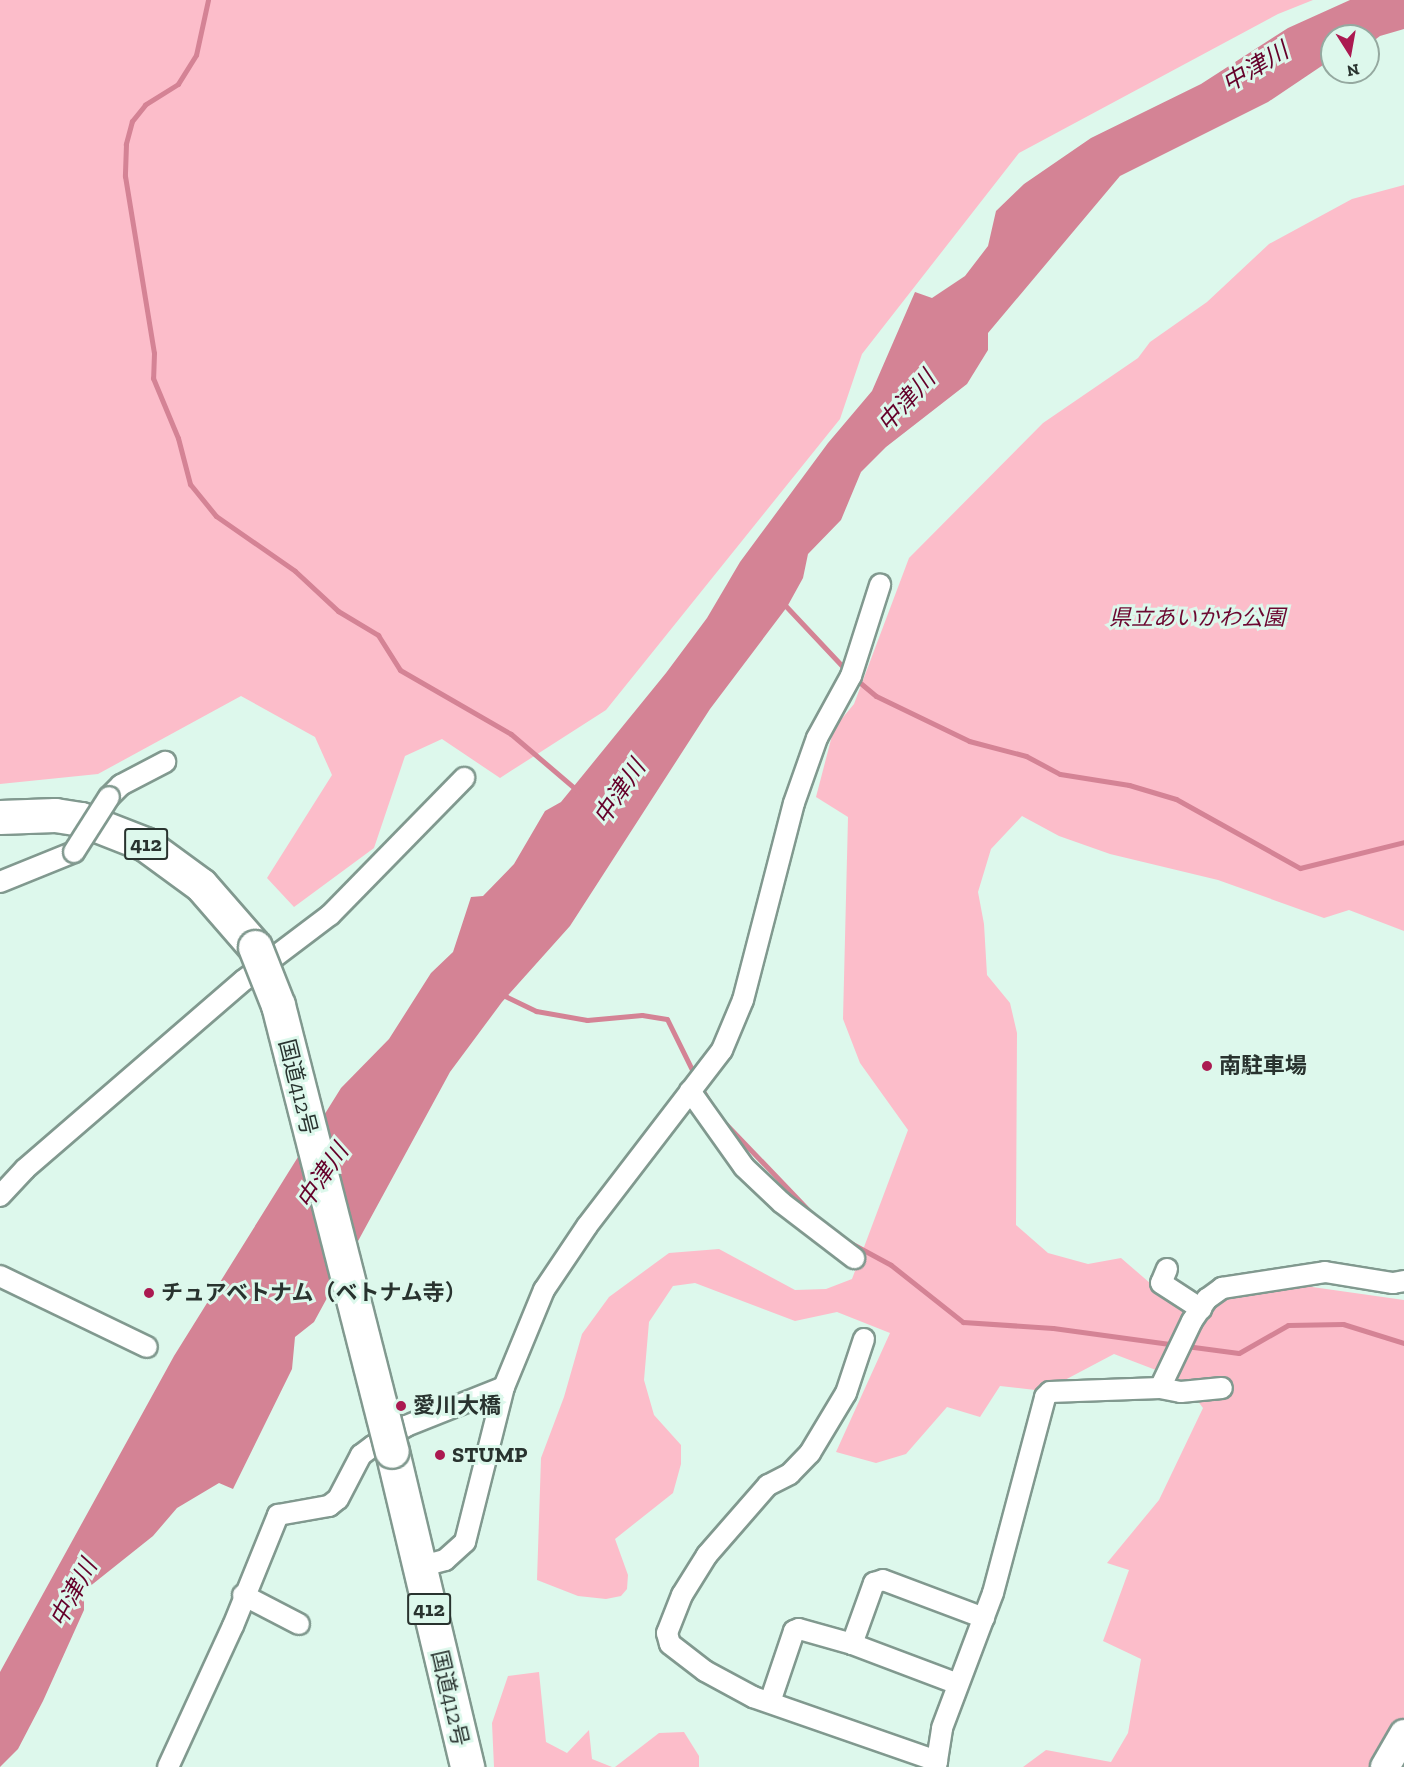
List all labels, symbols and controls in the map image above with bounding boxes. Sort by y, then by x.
north arrow [1320,24,1380,84]
water label: 中津川 [1217,36,1293,98]
text: N [1345,60,1361,81]
water label: 中津川 [871,365,941,437]
park label: 県立あいかわ公園 [1109,605,1285,631]
water label: 中津川 [587,754,651,830]
road number: 412 [124,826,168,862]
street label: 国道412号 [273,1036,323,1138]
place label: 南駐車場 [1219,1053,1307,1079]
marker: 南駐車場 [1200,1059,1214,1073]
water label: 中津川 [290,1138,354,1214]
place label: チュアベトナム（ベトナム寺） [161,1280,469,1306]
marker: チュアベトナム（ベトナム寺） [142,1286,156,1300]
place label: 愛川大橋 [413,1393,501,1419]
marker: 愛川大橋 [394,1399,408,1413]
place label: STUMP [452,1442,527,1468]
marker: STUMP [433,1448,447,1462]
water label: 中津川 [43,1554,103,1632]
road number: 412 [406,1591,452,1627]
street label: 国道412号 [426,1647,474,1749]

